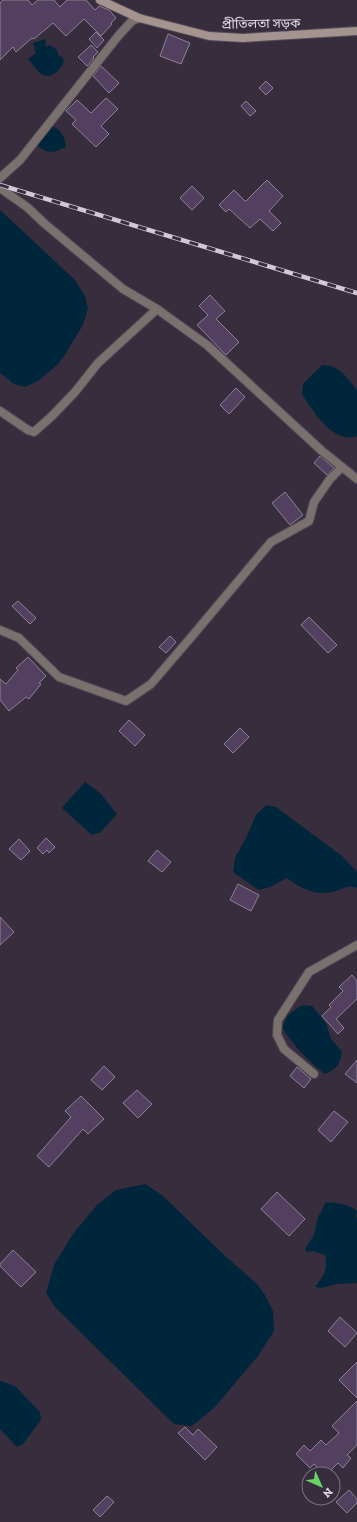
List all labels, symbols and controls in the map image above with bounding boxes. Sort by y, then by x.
street label: প্রীতিলতা সড়ক [221,15,301,32]
north arrow [301,1466,341,1506]
text: N [320,1485,335,1501]

